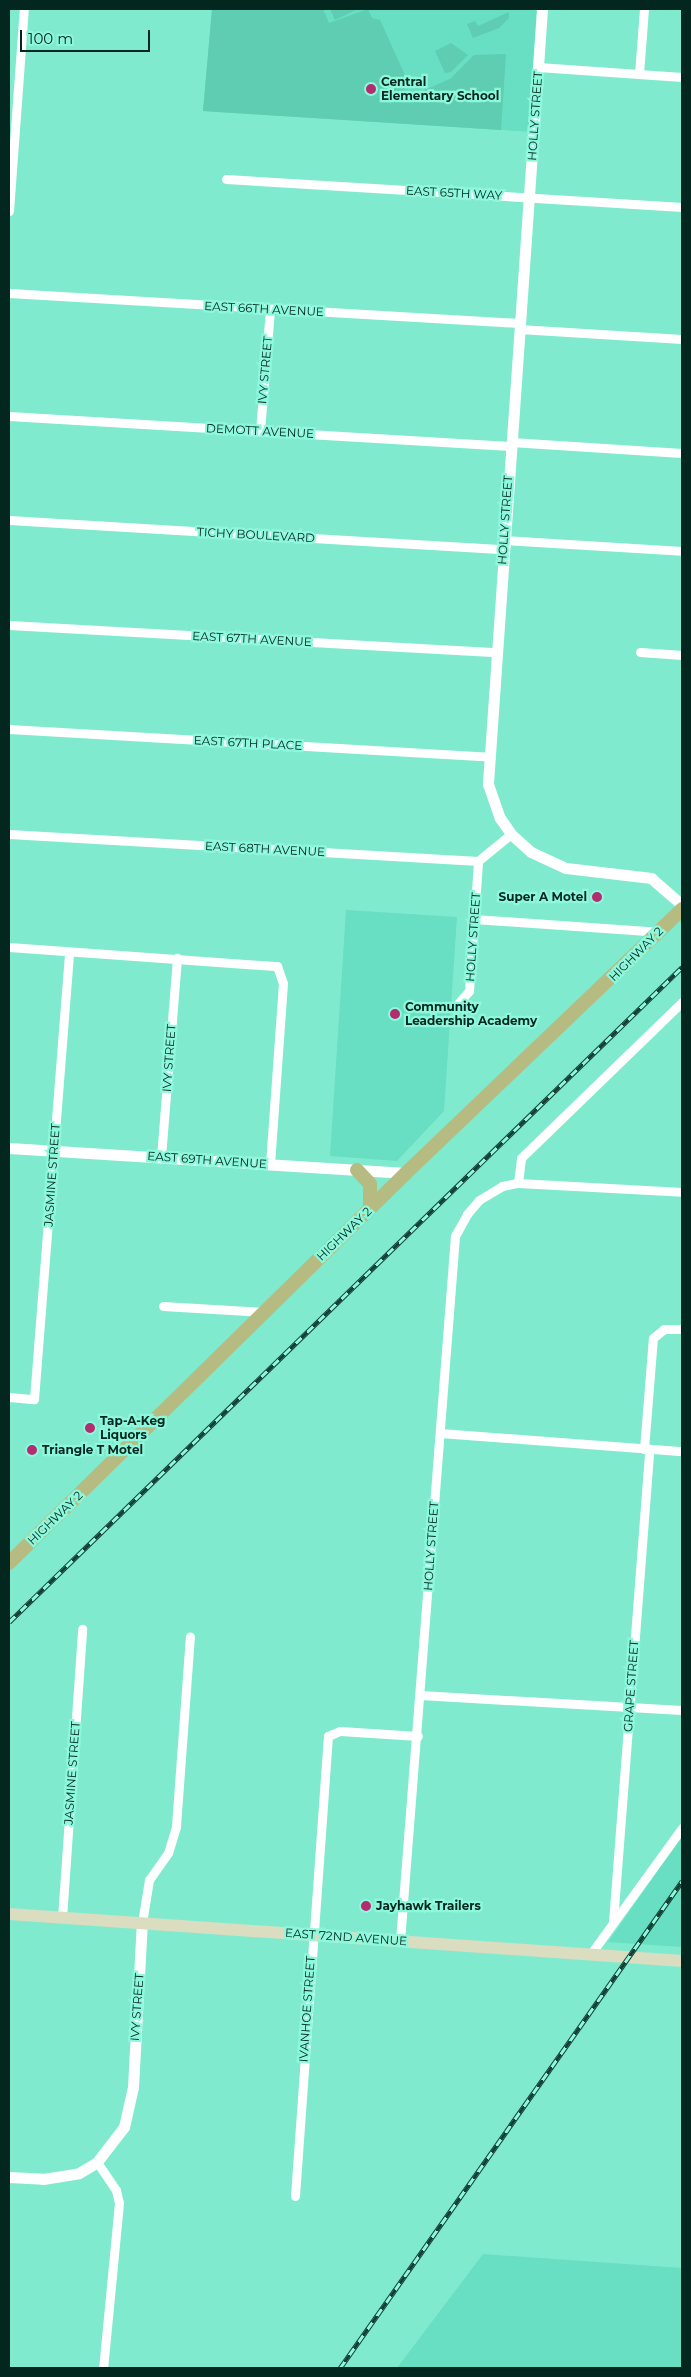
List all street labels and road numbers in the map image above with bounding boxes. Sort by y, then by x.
street label: HOLLY STREET [525,71,545,161]
street label: EAST 65TH WAY [406,183,502,203]
street label: EAST 66TH AVENUE [204,299,324,319]
street label: IVY STREET [255,335,275,405]
street label: DEMOTT AVENUE [206,421,314,441]
street label: HOLLY STREET [495,475,515,565]
street label: TICHY BOULEVARD [197,525,315,545]
street label: EAST 67TH AVENUE [192,629,312,649]
street label: EAST 67TH PLACE [193,733,303,753]
street label: EAST 68TH AVENUE [205,839,325,859]
street label: HOLLY STREET [463,892,483,982]
street label: HIGHWAY 2 [606,924,666,984]
street label: IVY STREET [159,1023,179,1093]
street label: JASMINE STREET [41,1123,63,1227]
street label: EAST 69TH AVENUE [147,1149,267,1171]
street label: HIGHWAY 2 [314,1204,374,1264]
street label: HIGHWAY 2 [25,1488,85,1548]
street label: HOLLY STREET [421,1501,441,1591]
street label: GRAPE STREET [621,1640,641,1732]
street label: JASMINE STREET [61,1721,83,1825]
street label: EAST 72ND AVENUE [284,1926,408,1948]
street label: IVANHOE STREET [296,1955,318,2063]
street label: IVY STREET [127,1972,147,2042]

